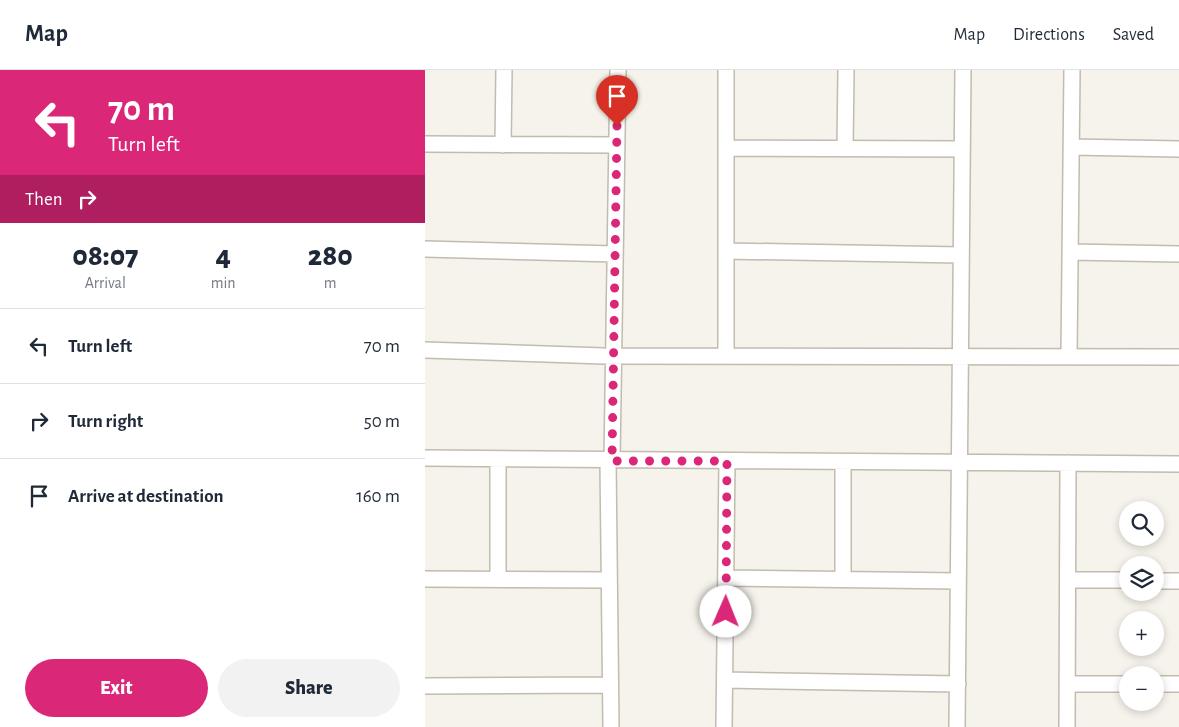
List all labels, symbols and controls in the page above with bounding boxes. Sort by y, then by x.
text: Map [25,22,68,46]
text: Map [954,26,985,44]
text: Directions [1013,26,1085,44]
text: Saved [1113,26,1154,44]
pin [596,75,638,126]
icon: arrive [603,82,631,110]
icon: left [25,90,90,155]
text: 70 m [108,92,175,127]
text: Turn left [108,133,180,155]
icon: right [73,185,101,213]
text: Then [25,190,63,209]
text: 08:07 [72,241,138,271]
text: 4 [215,241,231,271]
text: 280 [308,241,353,271]
text: Arrival [85,275,126,291]
text: min [211,275,236,291]
text: m [324,275,337,291]
icon: left [25,332,53,360]
text: Turn left [68,337,132,356]
text: 70 m [364,337,400,356]
icon: right [25,407,53,435]
text: Turn right [68,412,143,431]
text: 50 m [364,412,400,431]
icon: arrive [25,482,53,510]
text: Arrive at destination [68,487,224,506]
text: 160 m [356,487,400,506]
map controls [1119,501,1164,711]
button: search [1119,501,1164,546]
button: layers [1119,556,1164,601]
position arrow [699,585,751,637]
button: + [1119,611,1164,656]
button: Exit [25,659,208,717]
button: Share [218,659,400,717]
button: − [1119,666,1164,711]

